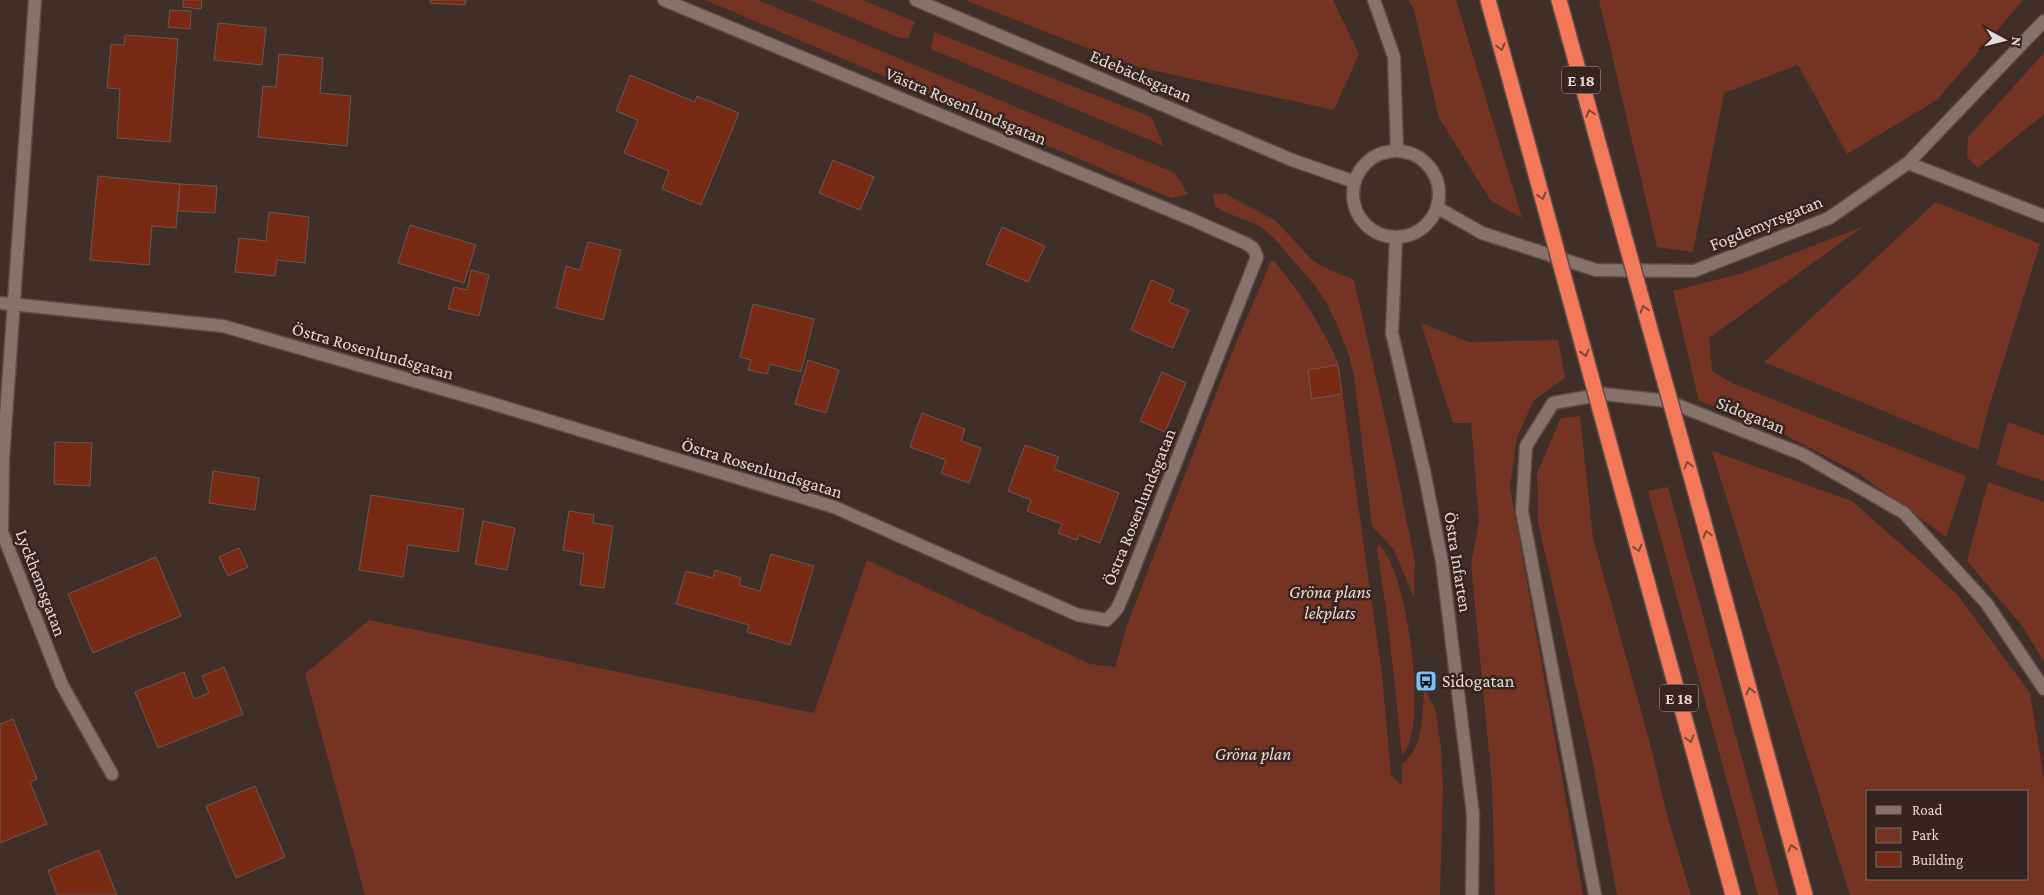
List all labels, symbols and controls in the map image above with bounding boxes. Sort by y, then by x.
north arrow [1979,15,2029,65]
text: N [2008,36,2025,48]
one-way arrow [1495,43,1506,51]
street label: Edebäcksgatan [1087,46,1195,107]
street label: Västra Rosenlundsgatan [882,63,1050,149]
road number: E 18 [1562,66,1600,94]
one-way arrow [1586,110,1596,118]
one-way arrow [1536,191,1546,200]
street label: Fogdemyrsgatan [1706,191,1826,255]
one-way arrow [1640,305,1650,313]
street label: Östra Rosenlundsgatan [290,318,457,384]
one-way arrow [1579,348,1589,356]
street label: Sidogatan [1714,392,1789,438]
street label: Östra Rosenlundsgatan [1098,425,1180,588]
street label: Östra Rosenlundsgatan [679,434,845,502]
one-way arrow [1683,462,1693,470]
street label: Östra Infarten [1440,510,1476,614]
street label: Lyckhemsgatan [11,527,71,639]
one-way arrow [1702,531,1712,539]
one-way arrow [1632,544,1643,553]
park label: Gröna plans lekplats [1289,582,1371,623]
bus stop icon: Sidogatan [1414,669,1438,693]
place label: Sidogatan [1442,671,1515,691]
road number: E 18 [1660,684,1698,711]
one-way arrow [1745,688,1755,696]
one-way arrow [1685,734,1695,742]
park label: Gröna plan [1215,744,1291,764]
legend [1866,790,2029,880]
text: Road [1912,802,1943,818]
text: Park [1912,827,1939,843]
one-way arrow [1788,844,1798,852]
text: Building [1912,852,1963,869]

